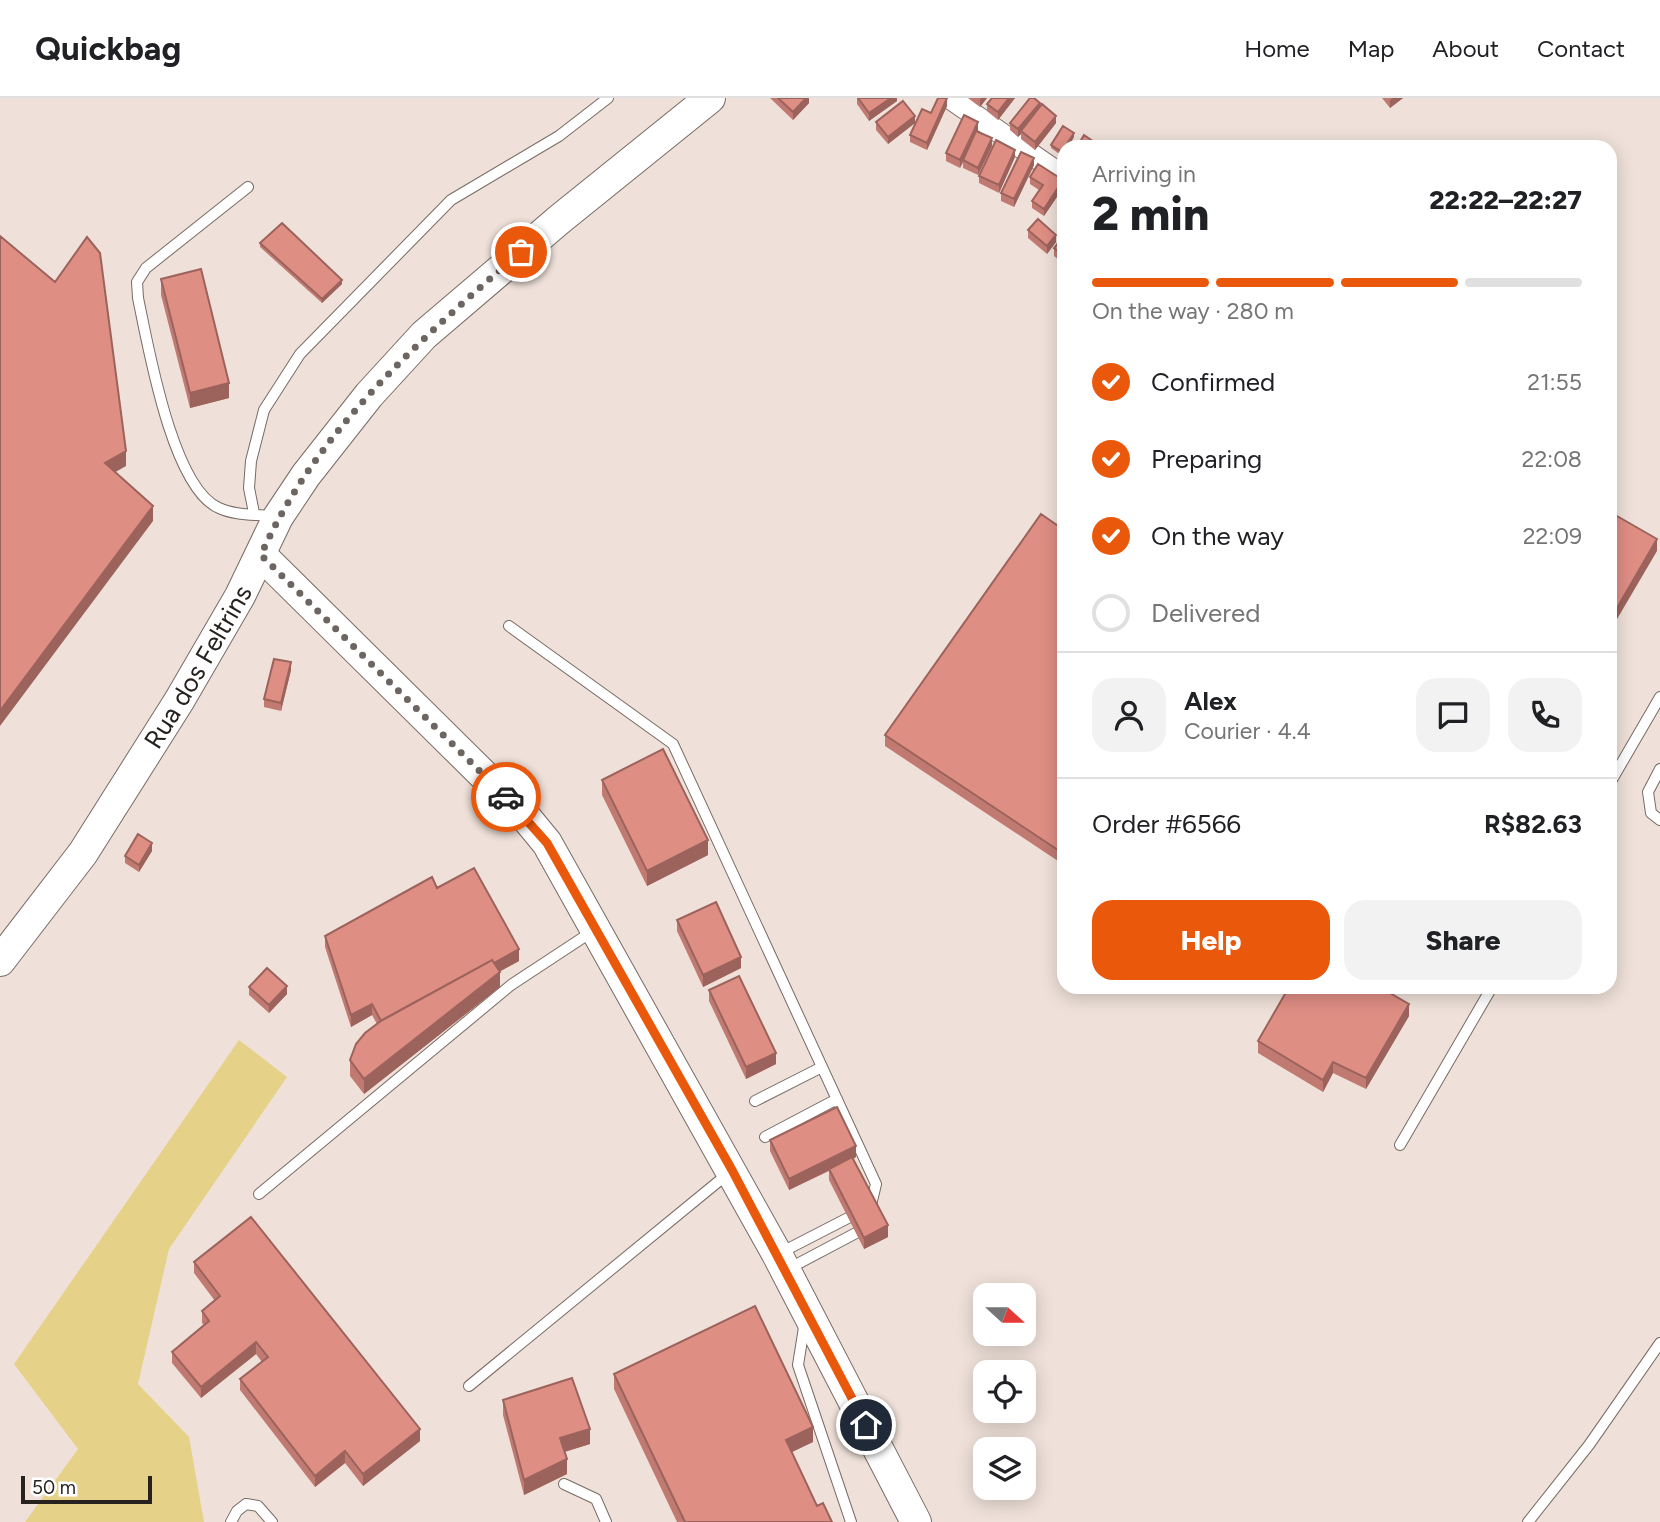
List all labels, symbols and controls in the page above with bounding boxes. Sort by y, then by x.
text: Quickbag [35,29,181,68]
text: Home [1244,34,1310,63]
text: Map [1348,34,1394,63]
text: About [1432,34,1499,63]
text: Contact [1537,34,1625,63]
text: Arriving in [1092,160,1196,188]
text: 22:22–22:27 [1429,184,1582,216]
text: 2 min [1092,186,1209,242]
pin [491,222,551,282]
icon: bag [502,233,540,271]
text: On the way · 280 m [1092,297,1294,325]
icon: check [1092,363,1130,401]
text: Confirmed [1151,366,1275,398]
text: 21:55 [1527,368,1582,396]
icon: check [1092,440,1130,478]
text: Preparing [1151,443,1262,475]
text: 22:08 [1522,445,1582,473]
icon: check [1092,517,1130,555]
text: On the way [1151,520,1284,552]
text: 22:09 [1523,522,1582,550]
street label: Rua dos Feltrins [137,580,259,755]
text: Delivered [1151,597,1260,629]
button: person [1092,678,1166,752]
button: chat [1416,678,1490,752]
button: phone [1508,678,1582,752]
text: Alex [1184,685,1237,717]
text: Courier · 4.4 [1184,717,1311,745]
courier [471,762,541,832]
icon: car [487,778,525,816]
text: Order #6566 [1092,808,1241,840]
text: R$82.63 [1484,808,1582,840]
button: Help [1092,900,1330,980]
button: Share [1344,900,1582,980]
north arrow [973,1283,1036,1346]
map controls [973,1283,1036,1500]
button: locate [973,1360,1036,1423]
pin [836,1395,896,1455]
icon: home [847,1406,885,1444]
button: layers [973,1437,1036,1500]
scale bar [21,1473,152,1505]
text: 50 m [32,1476,76,1499]

